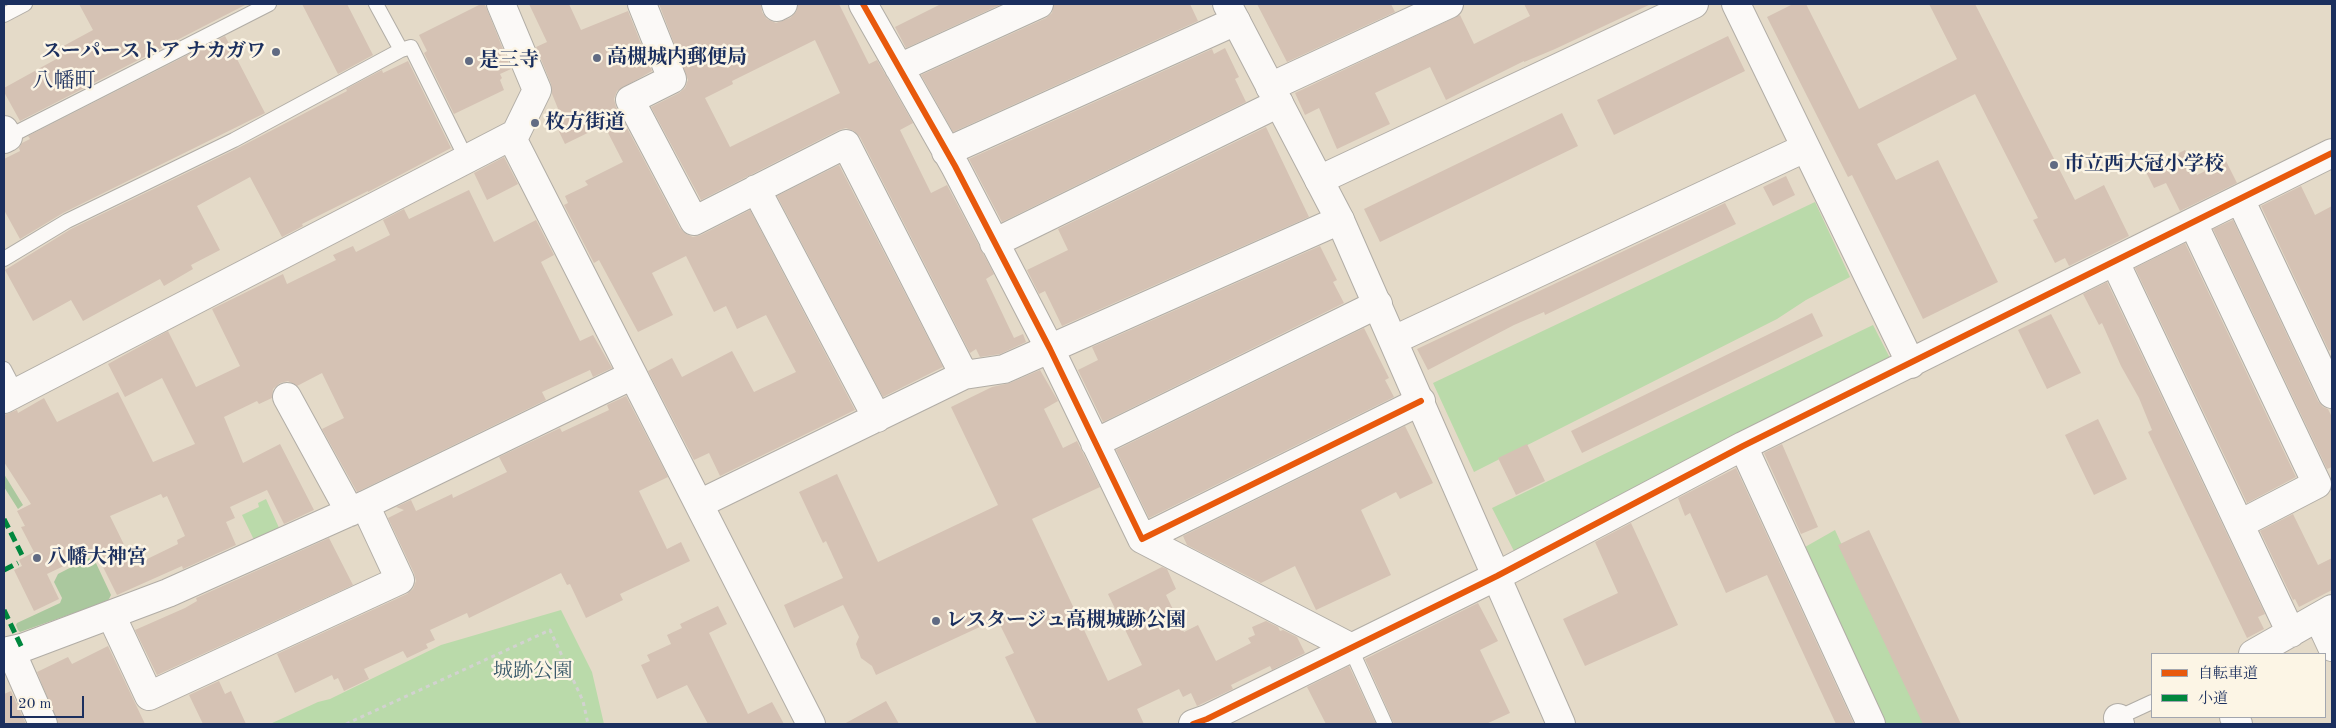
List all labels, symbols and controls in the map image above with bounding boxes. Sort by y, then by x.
place label: スーパーストア ナカガワ [41,40,266,64]
marker: スーパーストア ナカガワ [270,46,282,58]
place label: 高槻城内郵便局 [607,46,747,70]
place label: 是三寺 [479,49,539,73]
marker: 高槻城内郵便局 [591,52,603,64]
marker: 是三寺 [463,55,475,67]
district label: 八幡町 [33,68,95,94]
place label: 枚方街道 [545,111,625,135]
marker: 枚方街道 [529,117,541,129]
place label: 市立西大冠小学校 [2064,153,2224,177]
marker: 市立西大冠小学校 [2048,159,2060,171]
place label: 八幡大神宮 [47,546,147,570]
marker: 八幡大神宮 [31,552,43,564]
place label: レスタージュ高槻城跡公園 [946,609,1186,633]
marker: レスタージュ高槻城跡公園 [930,615,942,627]
legend [2151,653,2326,718]
park label: 城跡公園 [493,660,573,684]
text: 自転車道 [2198,667,2258,682]
scale bar [12,686,86,718]
text: 小道 [2198,692,2228,707]
text: 20 m [18,697,52,712]

